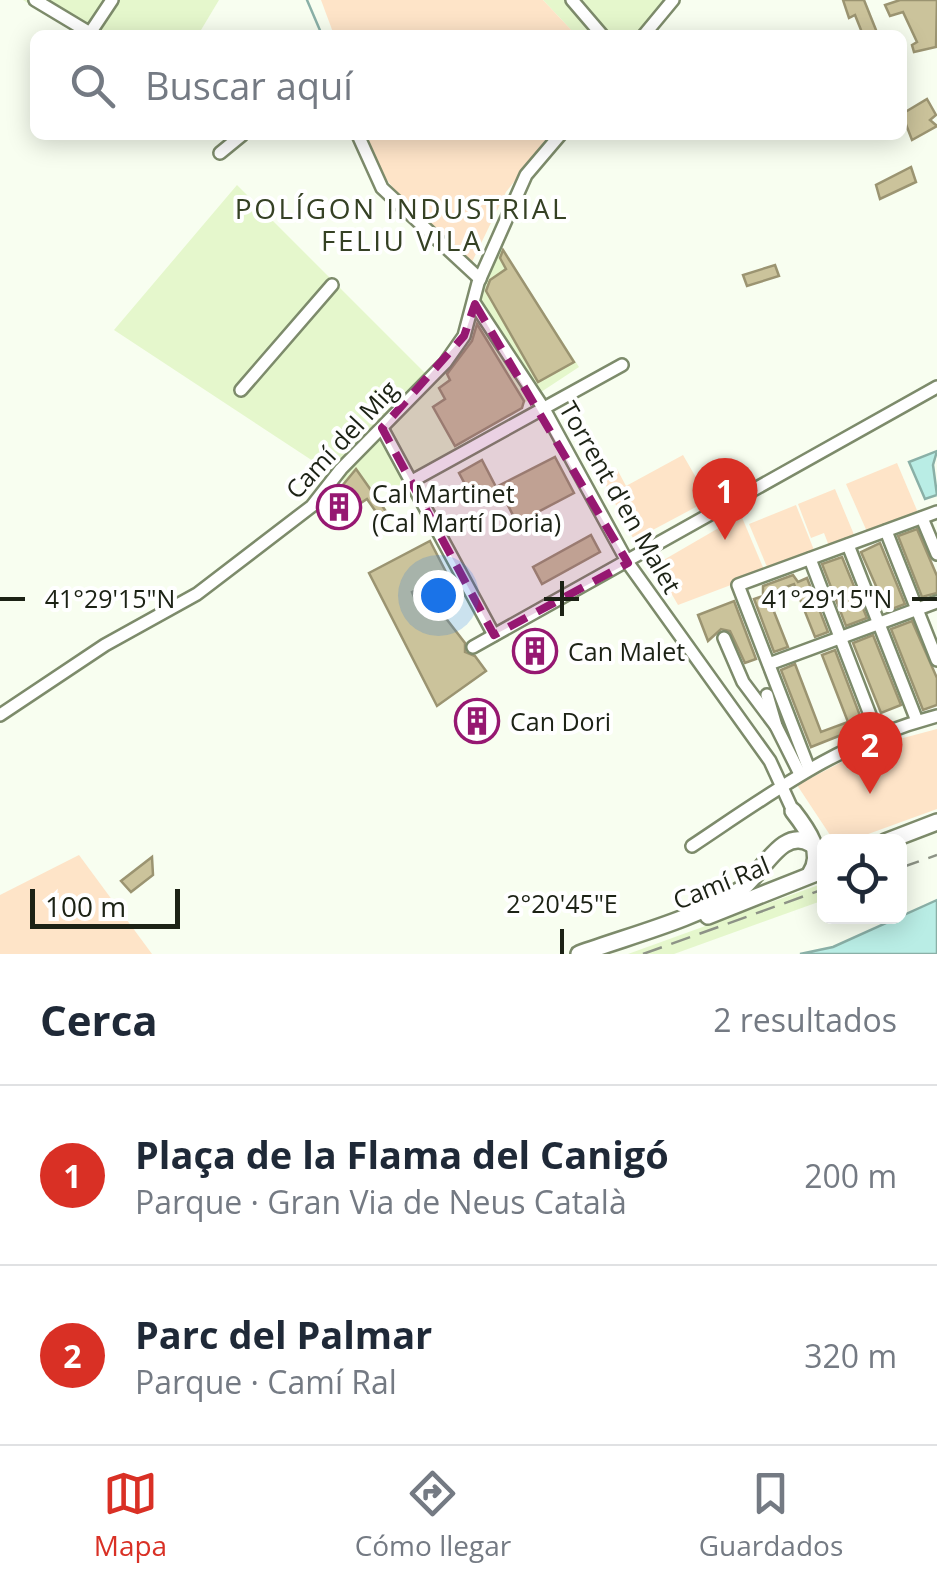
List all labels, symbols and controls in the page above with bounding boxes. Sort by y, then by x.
search box [30,30,907,140]
icon: search [65,58,120,113]
text: Buscar aquí [145,59,353,111]
district label: POLÍGON INDUSTRIAL FELIU VILA [235,189,569,259]
street label: Camí del Mig [277,372,405,505]
street label: Torrent d'en Malet [552,395,690,599]
pin: 1 [692,458,758,540]
place label: Cal Martinet (Cal Martí Doria) [372,476,561,539]
building icon: Cal Martinet (Cal Martí Doria) [316,484,362,530]
your location [413,570,464,621]
text: 41°29'15"N [45,581,175,615]
text: 41°29'15"N [762,581,892,615]
building icon: Can Malet [512,628,558,674]
place label: Can Malet [568,634,685,668]
building icon: Can Dori [454,698,500,744]
place label: Can Dori [510,704,611,738]
pin: 2 [838,712,902,794]
map controls [817,834,907,924]
button: locate [817,834,907,924]
street label: Camí Ral [668,847,774,917]
scale bar [30,884,180,928]
text: 2°20'45"E [506,886,618,920]
text: 100 m [45,887,126,925]
text: Cerca [40,991,158,1048]
text: 2 resultados [713,998,897,1041]
text: Plaça de la Flama del Canigó [135,1128,669,1180]
text: 1 [63,1154,82,1197]
text: 200 m [804,1154,897,1197]
text: Parque · Gran Via de Neus Català [135,1180,627,1223]
text: Parc del Palmar [135,1308,432,1360]
text: 2 [63,1334,82,1377]
text: 320 m [804,1334,897,1377]
text: Parque · Camí Ral [135,1360,397,1403]
tab: Mapa [94,1466,167,1564]
tab: Cómo llegar [355,1466,511,1564]
tab: Guardados [699,1466,843,1564]

